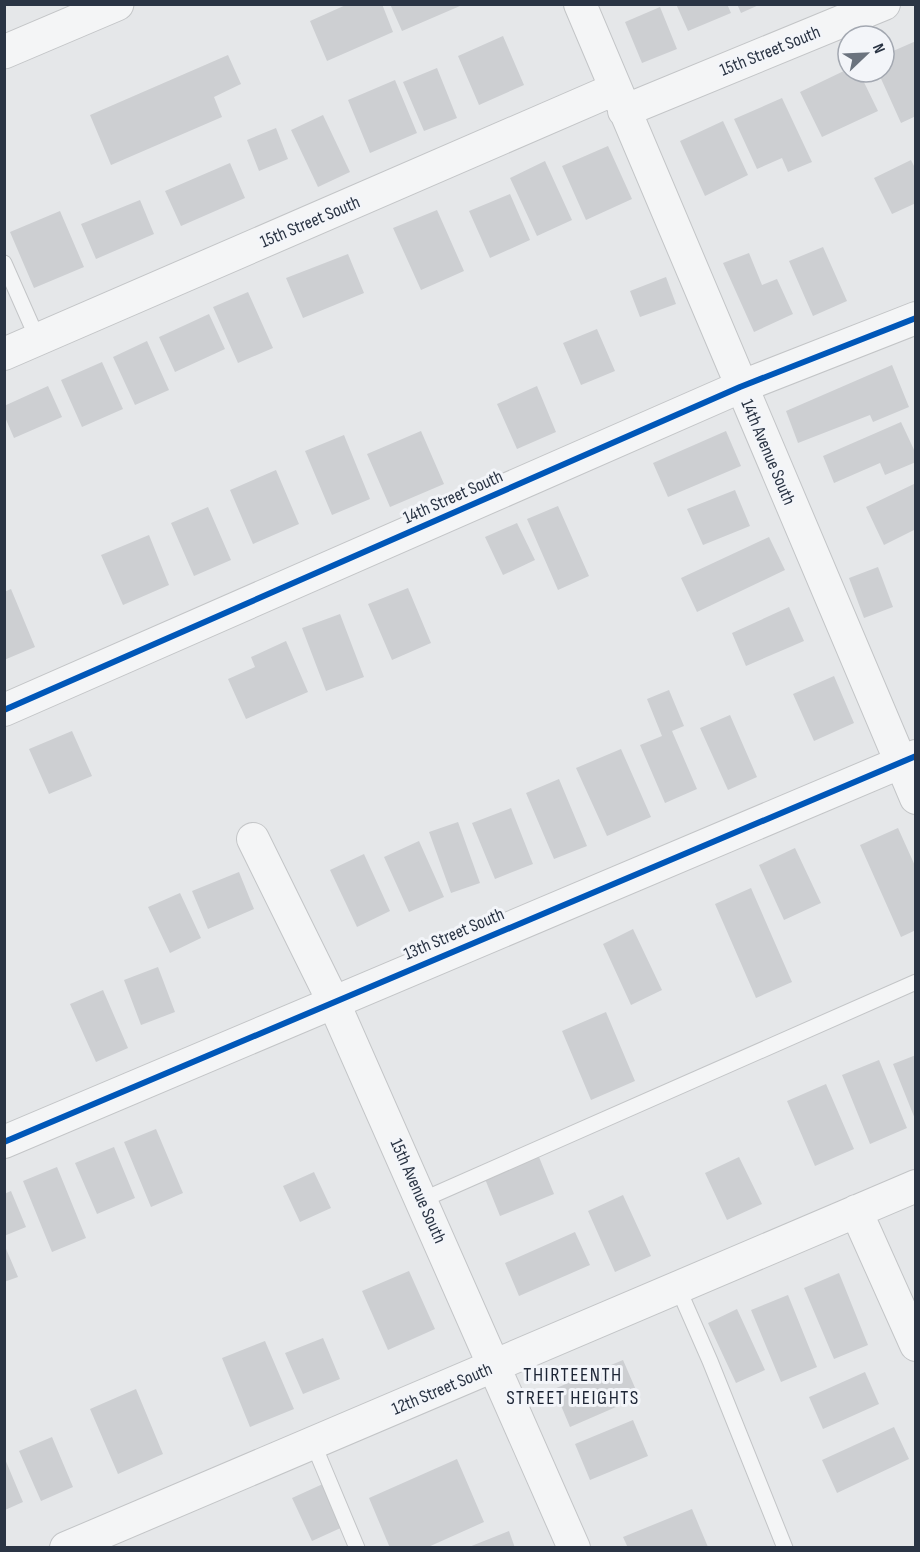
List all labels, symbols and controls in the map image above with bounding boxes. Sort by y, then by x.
street label: 15th Street South [717,21,823,81]
north arrow [836,24,896,84]
text: N [868,41,889,56]
street label: 15th Street South [257,192,363,252]
street label: 14th Avenue South [736,396,800,508]
street label: 14th Street South [400,466,506,528]
street label: 13th Street South [401,904,507,964]
street label: 15th Avenue South [386,1135,450,1247]
street label: 12th Street South [389,1358,495,1420]
district label: THIRTEENTH STREET HEIGHTS [506,1363,640,1410]

